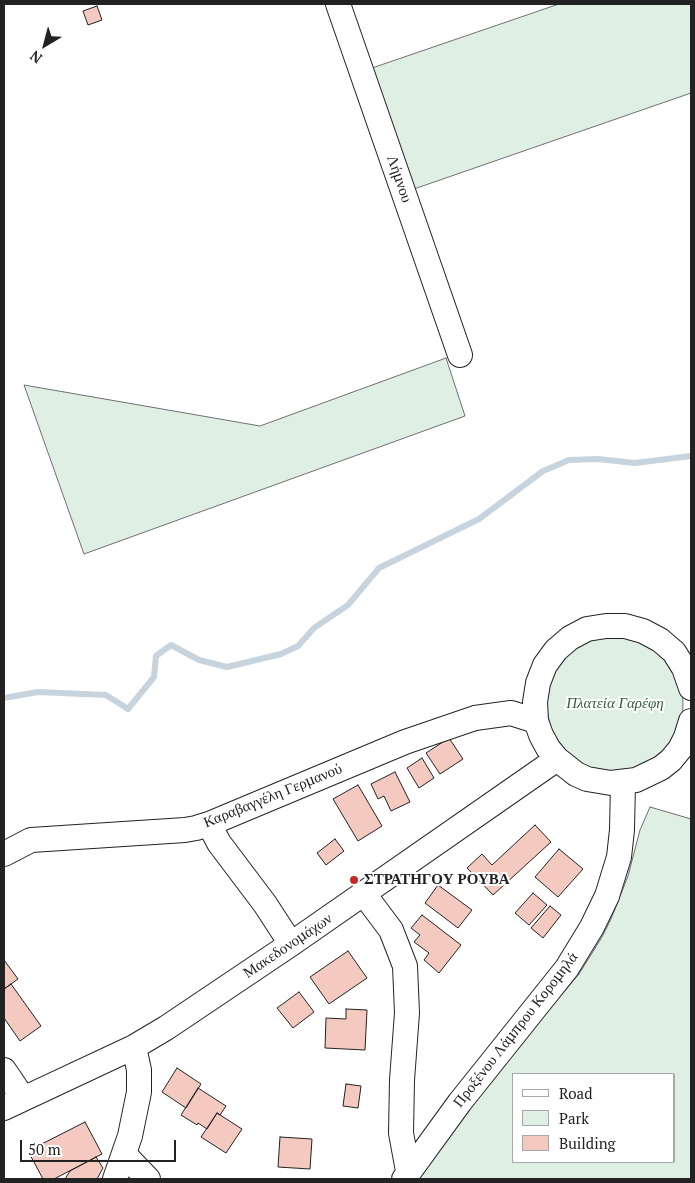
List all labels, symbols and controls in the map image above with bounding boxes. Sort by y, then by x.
north arrow [20,20,70,70]
text: N [26,47,46,68]
street label: Λήμνου [383,153,415,205]
park label: Πλατεία Γαρέφη [566,695,664,713]
street label: Καραβαγγέλη Γερμανού [201,760,345,832]
place label: ΣΤΡΑΤΗΓΟΥ ΡΟΥΒΑ [364,871,510,889]
marker: ΣΤΡΑΤΗΓΟΥ ΡΟΥΒΑ [348,874,360,886]
street label: Μακεδονομάχων [240,910,336,982]
street label: Προξένου Λάμπρου Κορομηλά [450,949,582,1111]
legend [512,1073,675,1163]
text: Road [559,1083,592,1103]
text: Park [559,1108,589,1128]
scale bar [22,1130,179,1162]
text: Building [559,1133,616,1153]
text: 50 m [28,1139,61,1159]

